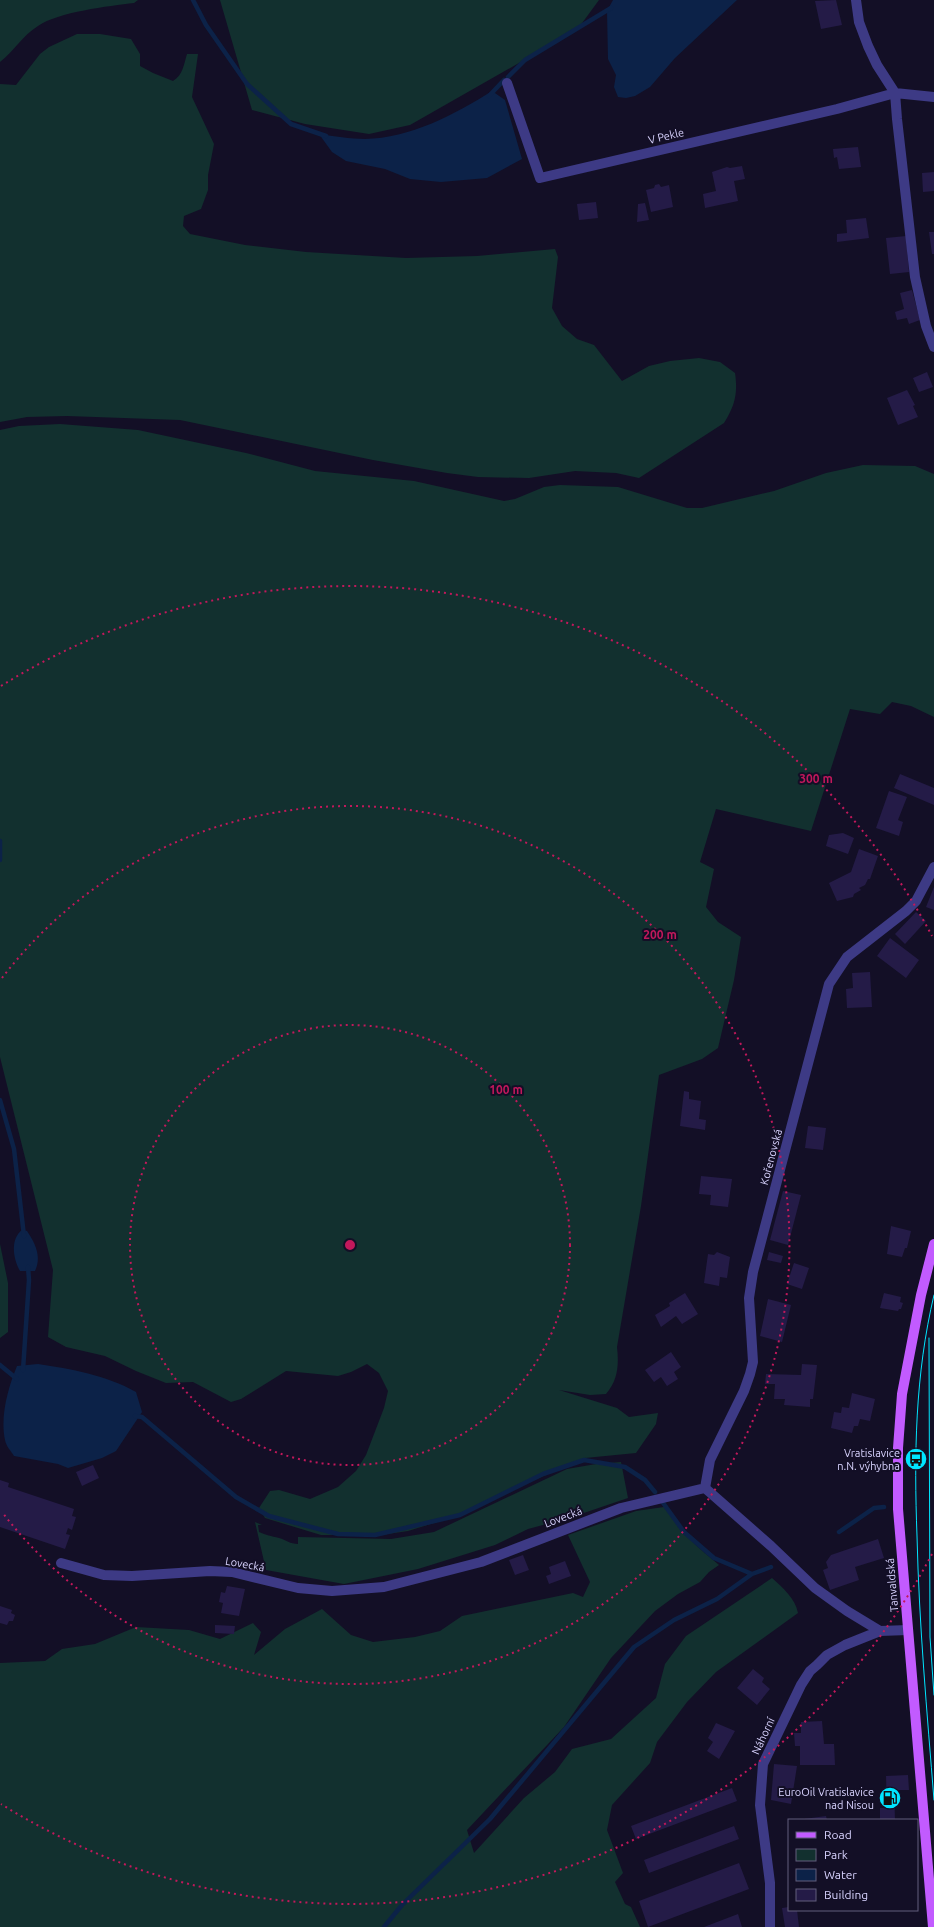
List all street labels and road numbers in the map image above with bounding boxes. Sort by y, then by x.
street label: V Pekle [647,126,685,146]
street label: Kořenovská [758,1128,784,1186]
street label: Lovecká [542,1504,584,1530]
street label: Lovecká [224,1555,266,1573]
street label: Tanvaldská [884,1558,900,1612]
street label: Náhorní [749,1715,777,1756]

